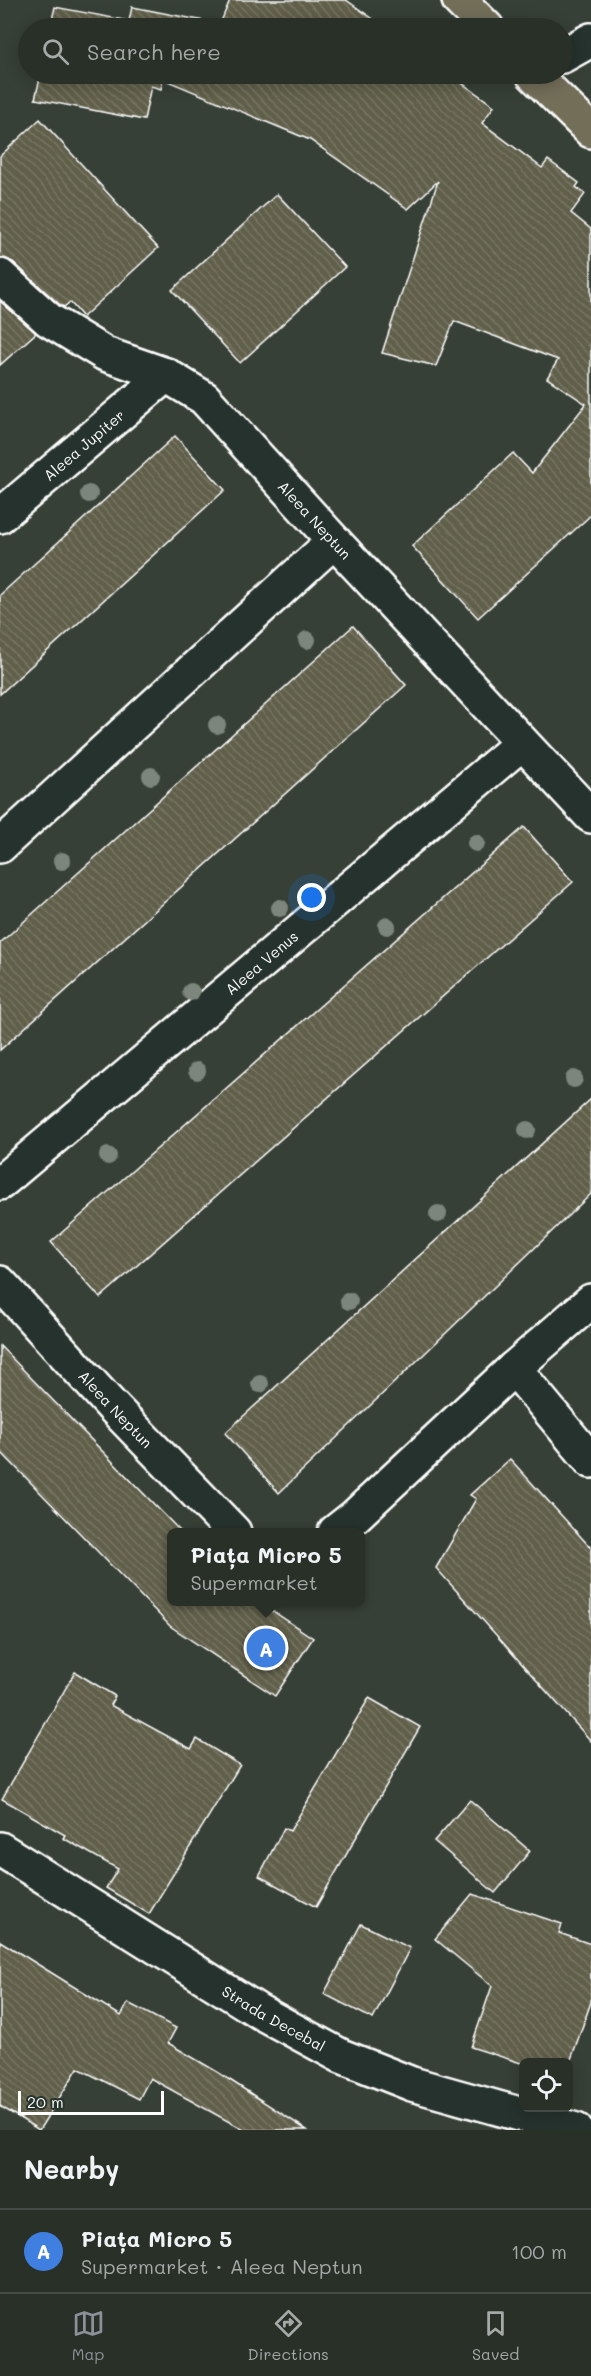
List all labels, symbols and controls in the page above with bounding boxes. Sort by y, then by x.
search box [18,18,573,84]
icon: search [39,35,72,68]
text: Search here [87,37,221,66]
street label: Aleea Jupiter [39,405,129,485]
street label: Aleea Neptun [274,476,356,563]
your location [297,883,326,912]
street label: Aleea Venus [221,926,302,999]
street label: Aleea Neptun [74,1366,157,1452]
popup [167,1528,365,1606]
text: Piața Micro 5 [190,1540,342,1569]
text: Supermarket [190,1569,318,1595]
pin: A [246,1626,286,1670]
street label: Strada Decebal [218,1981,329,2056]
map controls [519,2058,573,2112]
button: locate [519,2058,573,2112]
scale bar [18,2088,164,2116]
text: 20 m [27,2091,64,2112]
text: Nearby [24,2152,119,2186]
text: Piața Micro 5 [81,2224,232,2253]
text: A [37,2238,50,2264]
text: 100 m [511,2238,567,2264]
text: Supermarket · Aleea Neptun [81,2253,363,2279]
tab: Map [72,2307,105,2364]
tab: Directions [248,2307,329,2364]
tab: Saved [472,2307,519,2364]

